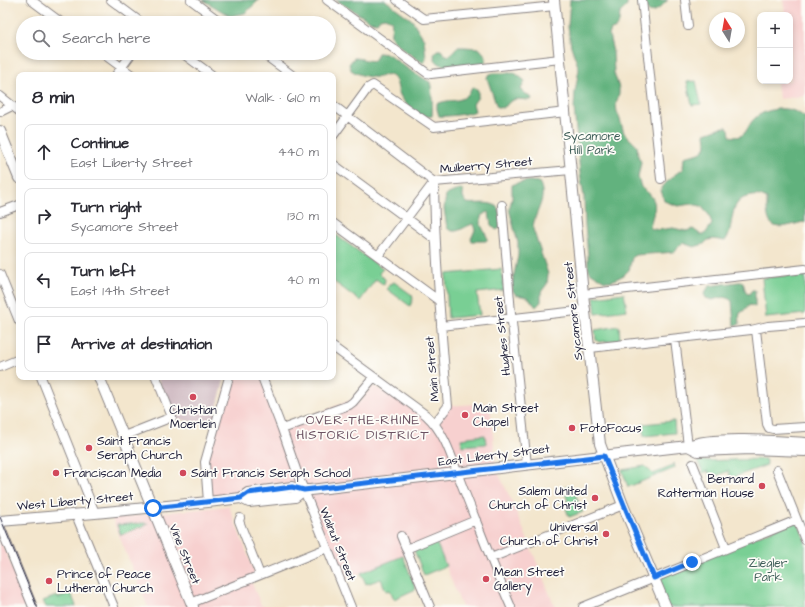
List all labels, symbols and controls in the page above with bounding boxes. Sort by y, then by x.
north arrow [709,12,745,48]
map controls [757,12,793,84]
button: + [757,12,793,48]
search box [16,16,336,60]
icon: search [30,27,52,49]
text: Search here [62,28,151,49]
button: − [757,48,793,84]
text: 8 min [32,86,74,110]
text: Walk · 610 m [246,89,320,107]
park label: Sycamore Hill Park [563,128,621,159]
text: Continue [71,133,129,154]
icon: ahead [33,141,55,163]
text: 440 m [278,143,319,161]
street label: Mulberry Street [439,153,533,179]
text: East Liberty Street [71,154,192,172]
text: Turn right [71,197,142,218]
icon: right [33,205,55,227]
text: 130 m [287,207,319,225]
text: Sycamore Street [71,218,178,236]
text: Turn left [71,261,135,282]
street label: Sycamore Street [560,261,588,361]
icon: left [33,269,55,291]
text: 40 m [287,271,319,289]
text: East 14th Street [71,282,170,300]
street label: Hughes Street [490,295,516,377]
icon: arrive [33,333,55,355]
text: Arrive at destination [71,334,212,355]
street label: Main Street [421,335,444,402]
marker: Christian Moerlein [188,392,198,402]
place label: Main Street Chapel [473,400,539,431]
place label: Christian Moerlein [169,402,217,433]
marker: Main Street Chapel [460,410,470,420]
district label: OVER-THE-RHINE HISTORIC DISTRICT [296,411,430,444]
place label: FotoFocus [580,420,641,437]
marker: FotoFocus [567,423,577,433]
place label: Saint Francis Seraph Church [97,433,182,464]
street label: East Liberty Street [437,440,551,472]
marker: Saint Francis Seraph Church [84,443,94,453]
place label: Franciscan Media [64,465,161,482]
place label: Saint Francis Seraph School [191,465,351,482]
marker: Franciscan Media [51,468,61,478]
marker: Saint Francis Seraph School [178,468,188,478]
place label: Bernard Ratterman House [658,471,755,502]
marker: Bernard Ratterman House [757,481,767,491]
place label: Salem United Church of Christ [489,483,587,514]
street label: West Liberty Street [16,488,134,516]
marker: Salem United Church of Christ [590,493,600,503]
route start [144,499,162,517]
street label: Walnut Street [315,505,360,584]
place label: Universal Church of Christ [500,519,598,550]
street label: Vine Street [165,521,204,587]
marker: Universal Church of Christ [601,529,611,539]
route end [683,553,701,571]
park label: Ziegler Park [749,555,788,586]
place label: Mean Street Gallery [494,564,564,596]
place label: Prince of Peace Lutheran Church [57,566,153,597]
marker: Mean Street Gallery [481,574,491,584]
marker: Prince of Peace Lutheran Church [44,576,54,586]

